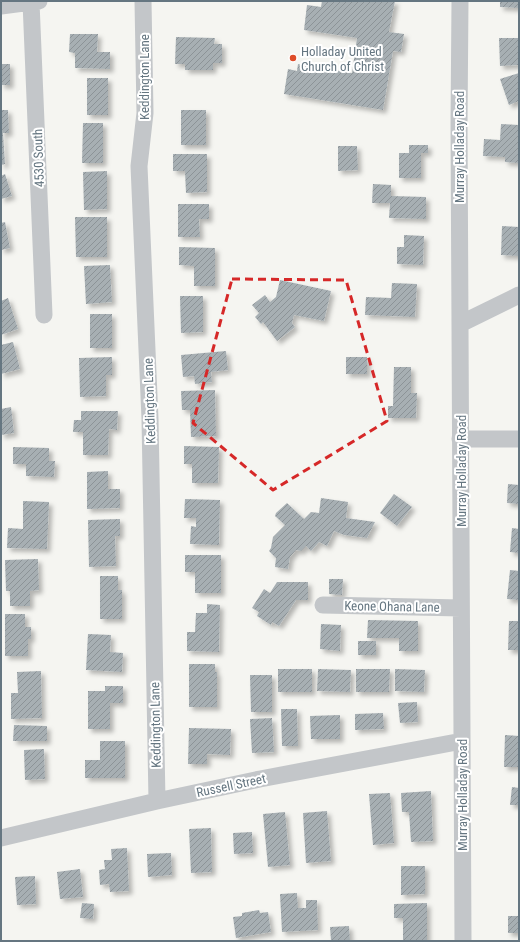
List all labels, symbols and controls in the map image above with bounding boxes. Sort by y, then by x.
street label: Keddington Lane [137,34,152,120]
place label: Holladay United Church of Christ [301,44,384,74]
marker: Holladay United Church of Christ [288,53,298,63]
street label: Murray Holladay Road [452,91,467,203]
street label: 4530 South [30,129,47,187]
street label: Keddington Lane [141,358,158,444]
street label: Murray Holladay Road [454,415,469,527]
street label: Keone Ohana Lane [344,598,440,615]
street label: Keddington Lane [147,682,164,768]
street label: Murray Holladay Road [455,739,470,851]
street label: Russell Street [195,771,267,800]

